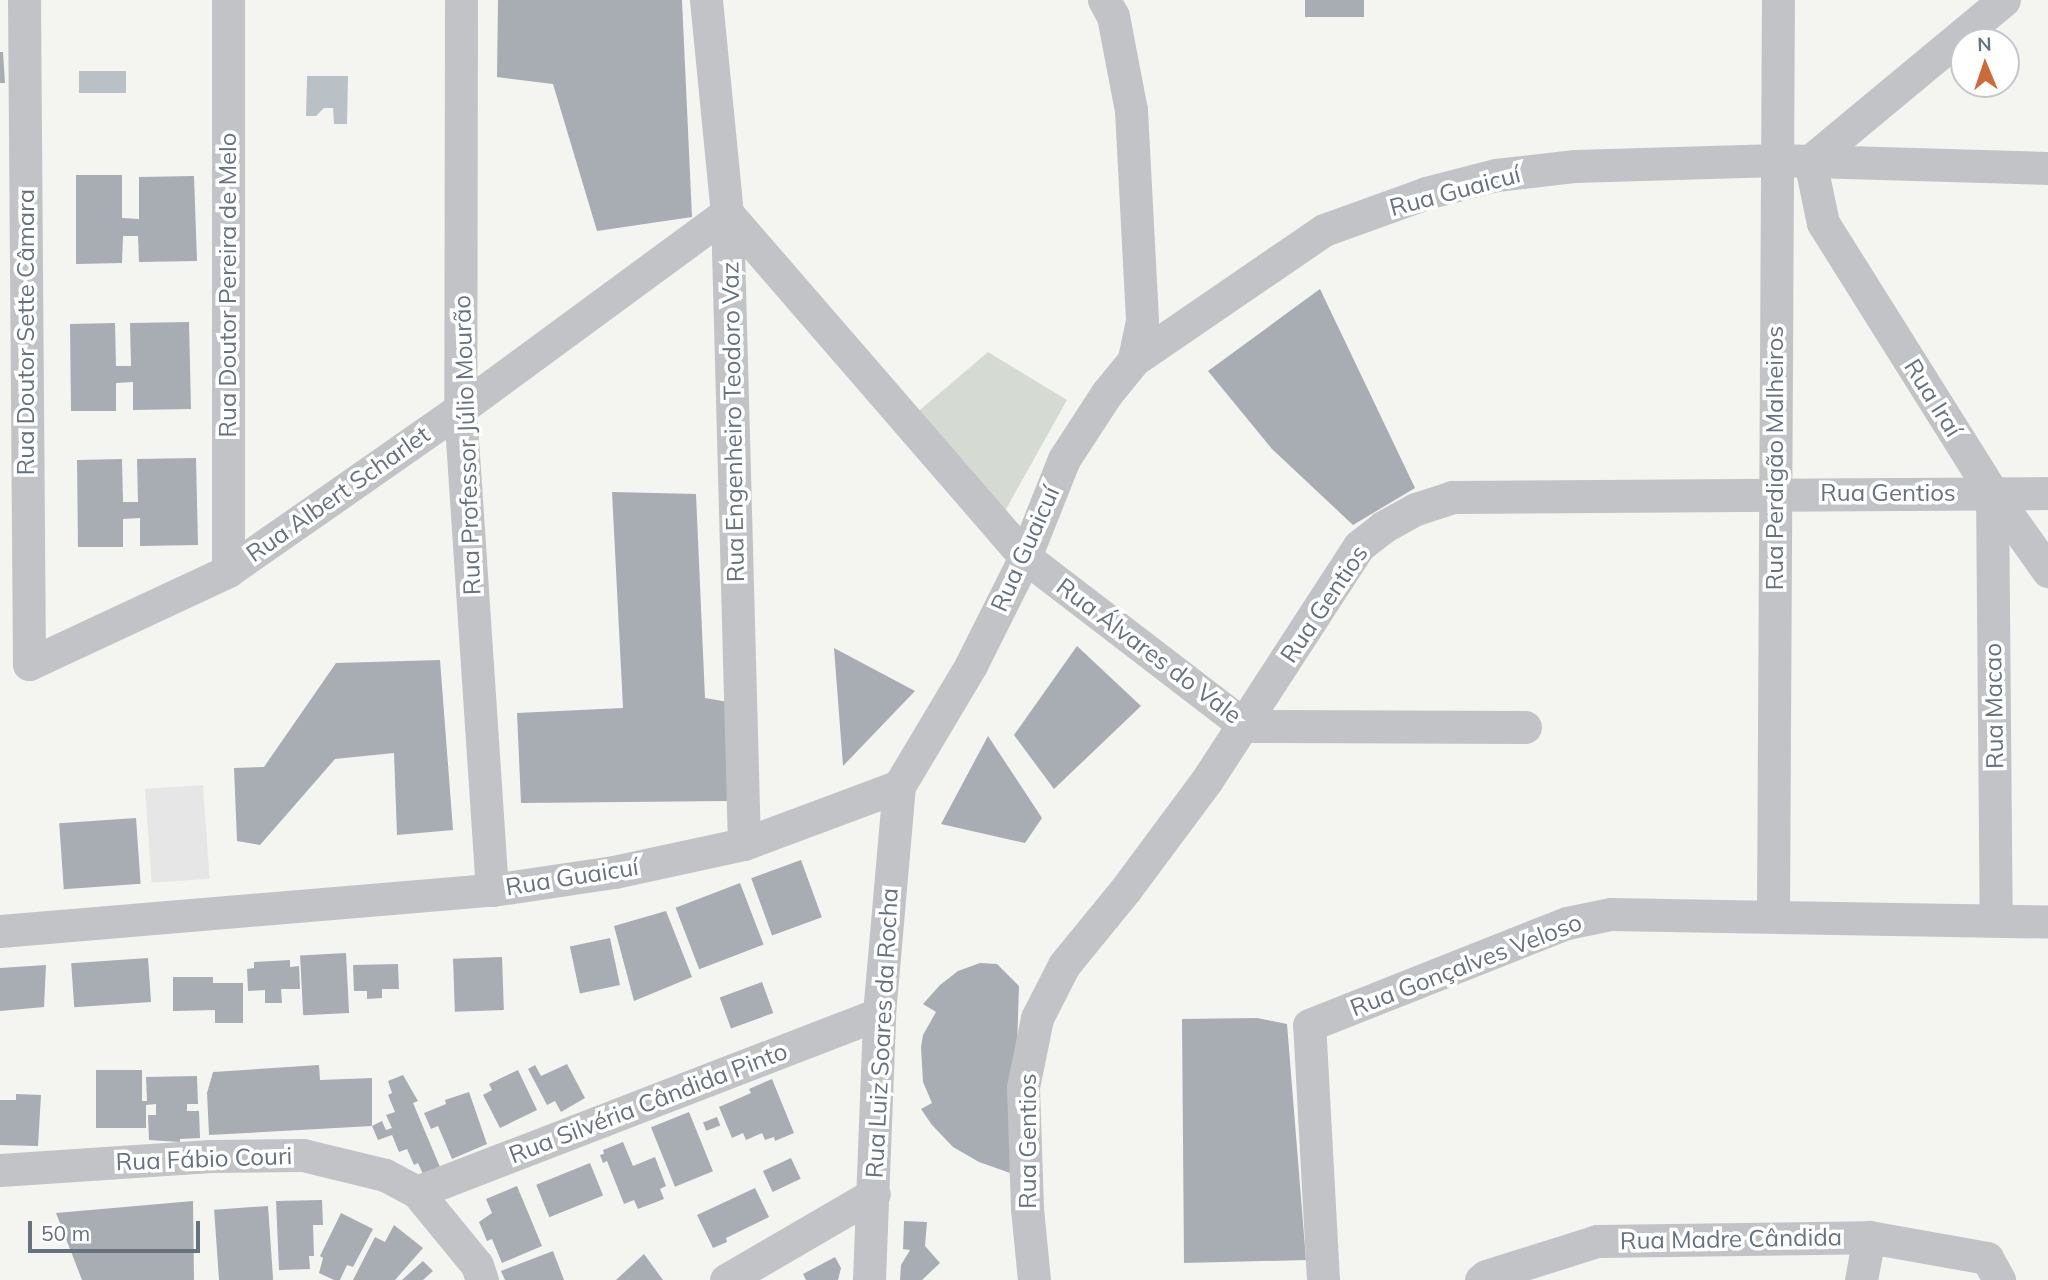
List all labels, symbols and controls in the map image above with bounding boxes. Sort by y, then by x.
north arrow [1950,28,2020,98]
text: N [1977,32,1992,56]
street label: Rua Doutor Pereira de Melo [214,132,242,438]
street label: Rua Guaicuí [1387,160,1523,222]
street label: Rua Doutor Sette Câmara [12,189,40,475]
street label: Rua Engenheiro Teodoro Vaz [716,262,750,582]
street label: Rua Professor Júlio Mourão [447,295,487,595]
street label: Rua Perdigão Malheiros [1761,326,1789,590]
street label: Rua Iraí [1898,354,1968,442]
street label: Rua Albert Scharlet [241,420,435,568]
street label: Rua Gentios [1820,479,1956,507]
street label: Rua Guaicuí [985,482,1065,616]
street label: Rua Gentios [1274,540,1374,668]
street label: Rua Álvares do Vale [1051,572,1247,730]
street label: Rua Macao [1979,643,2009,769]
street label: Rua Guaicuí [504,852,640,902]
street label: Rua Luiz Soares da Rocha [860,887,904,1179]
street label: Rua Gonçalves Veloso [1346,908,1586,1022]
street label: Rua Silvéria Cândida Pinto [505,1037,791,1169]
street label: Rua Gentios [1014,1073,1042,1209]
street label: Rua Fábio Couri [115,1142,293,1176]
scale bar [32,1206,203,1250]
text: 50 m [41,1220,90,1246]
street label: Rua Madre Cândida [1620,1223,1842,1255]

